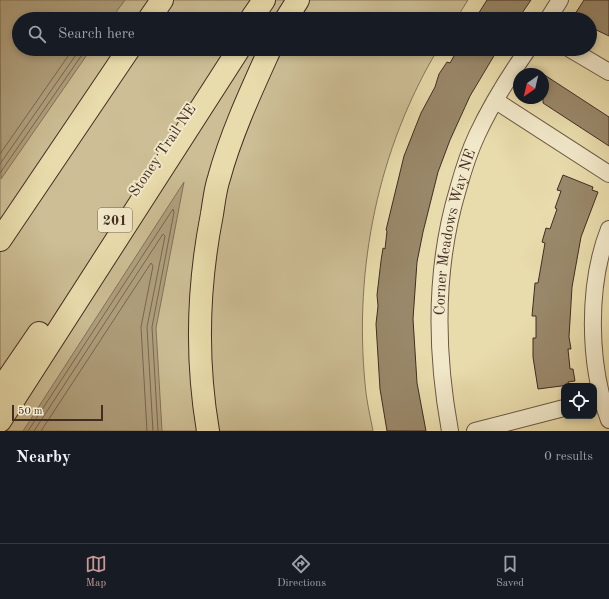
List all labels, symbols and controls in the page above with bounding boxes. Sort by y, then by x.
search box [12,12,597,56]
icon: search [26,23,48,45]
text: Search here [58,27,135,42]
north arrow [513,68,549,104]
street label: Stoney Trail NE [127,102,200,200]
street label: Corner Meadows Way NE [433,148,479,316]
road number: 201 [98,208,132,232]
map controls [561,383,597,419]
button: locate [561,383,597,419]
scale bar [12,403,103,422]
text: 50 m [18,406,43,417]
text: Nearby [16,449,71,466]
text: 0 results [544,450,593,463]
tab: Map [85,553,107,591]
tab: Directions [277,553,326,591]
tab: Saved [496,553,524,591]

